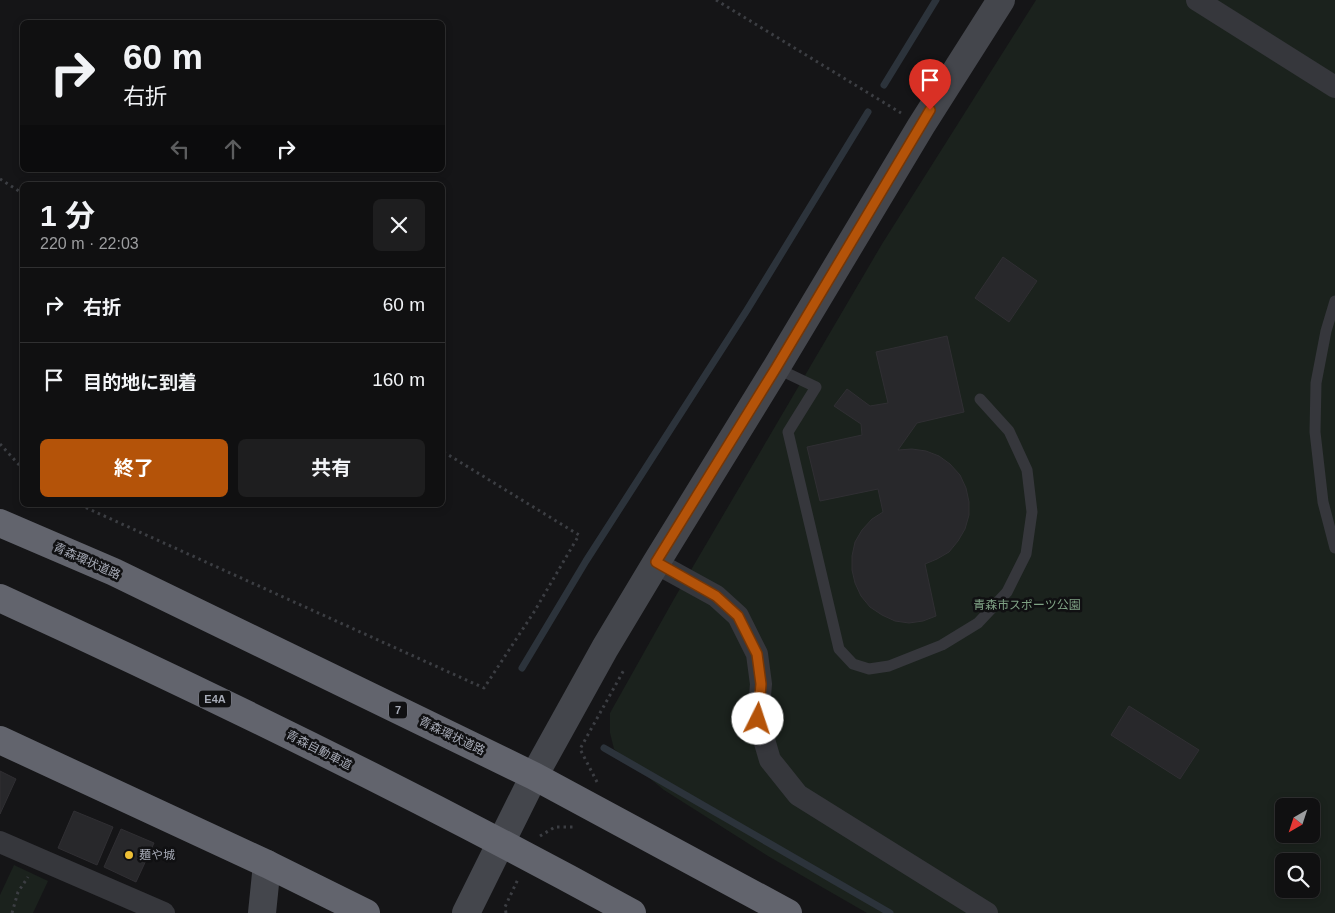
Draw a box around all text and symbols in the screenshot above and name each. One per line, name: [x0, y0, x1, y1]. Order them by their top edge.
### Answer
text: 60 m: [123, 37, 203, 76]
icon: right: [40, 40, 105, 105]
pin: [909, 59, 951, 110]
icon: arrive: [916, 66, 944, 94]
text: 右折: [123, 84, 167, 109]
icon: left: [166, 135, 194, 163]
icon: ahead: [219, 135, 247, 163]
icon: right: [272, 135, 300, 163]
text: 1 分: [40, 199, 95, 232]
button: close: [373, 199, 425, 251]
text: 220 m · 22:03: [40, 235, 139, 252]
icon: right: [40, 291, 68, 319]
text: 60 m: [383, 294, 425, 315]
text: 右折: [83, 297, 121, 318]
icon: arrive: [40, 366, 68, 394]
text: 160 m: [372, 369, 425, 390]
text: 目的地に到着: [83, 372, 197, 393]
button: 終了: [40, 439, 228, 497]
button: 共有: [238, 439, 425, 497]
street label: 青森環状道路: [51, 540, 123, 582]
park label: 青森市スポーツ公園: [973, 598, 1081, 612]
road number: E4A: [199, 691, 231, 708]
position arrow: [731, 692, 783, 744]
road number: 7: [389, 702, 407, 718]
street label: 青森環状道路: [417, 714, 487, 758]
street label: 青森自動車道: [284, 727, 354, 773]
north arrow: [1275, 798, 1320, 842]
map controls: [1275, 798, 1320, 898]
place label: 麺や城: [139, 848, 175, 862]
marker: 麺や城: [123, 849, 135, 861]
button: search: [1275, 853, 1320, 898]

